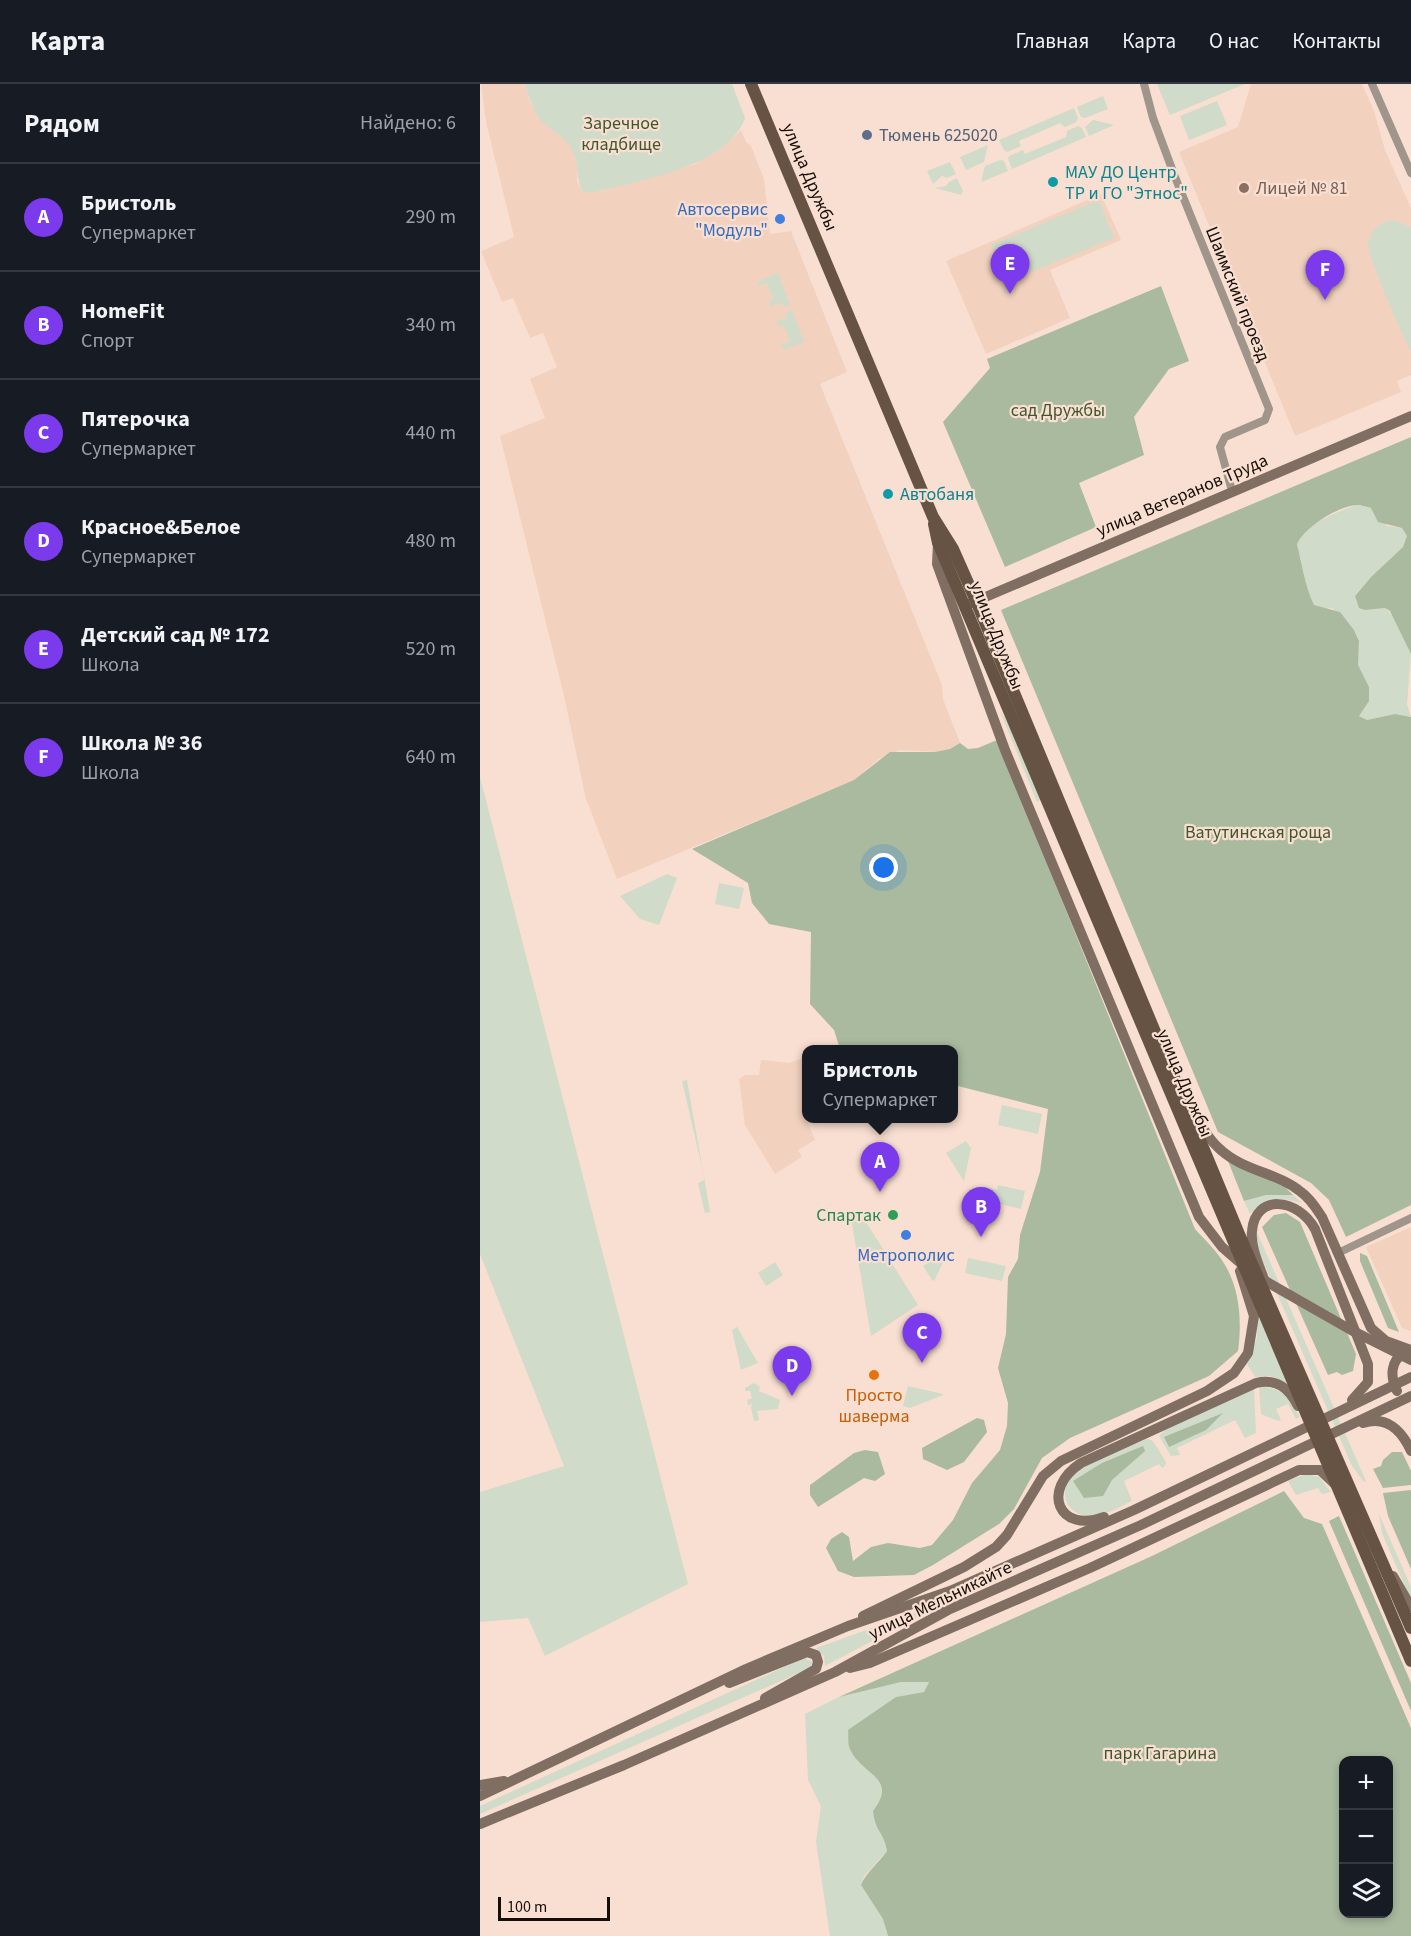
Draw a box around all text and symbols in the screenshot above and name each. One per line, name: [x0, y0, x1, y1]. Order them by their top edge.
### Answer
text: Карта: [30, 21, 105, 61]
text: Главная: [1016, 26, 1089, 56]
text: Карта: [1122, 26, 1176, 56]
text: О нас: [1209, 26, 1259, 56]
text: Контакты: [1292, 26, 1381, 56]
text: Рядом: [24, 105, 100, 142]
text: Найдено: 6: [360, 109, 456, 137]
park label: Заречное кладбище: [581, 111, 661, 157]
street label: улица Дружбы: [776, 119, 844, 235]
place label: Тюмень 625020: [879, 123, 998, 148]
marker: Тюмень 625020: [860, 128, 874, 142]
place label: МАУ ДО Центр ТР и ГО "Этнос": [1065, 160, 1188, 206]
marker: МАУ ДО Центр ТР и ГО "Этнос": [1046, 175, 1060, 189]
place label: Лицей № 81: [1256, 176, 1348, 201]
marker: Лицей № 81: [1237, 181, 1251, 195]
text: Бристоль: [81, 187, 176, 219]
place label: Автосервис "Модуль": [677, 197, 768, 243]
text: A: [38, 203, 49, 231]
text: 290 m: [406, 203, 456, 231]
marker: Автосервис "Модуль": [773, 212, 787, 226]
text: Супермаркет: [81, 219, 196, 247]
street label: Шаимский проезд: [1199, 223, 1276, 366]
pin: E: [990, 244, 1030, 294]
pin: F: [1306, 250, 1344, 300]
text: HomeFit: [81, 295, 164, 327]
text: B: [37, 311, 50, 339]
text: 340 m: [406, 311, 456, 339]
text: Спорт: [81, 327, 134, 355]
park label: сад Дружбы: [1011, 398, 1105, 423]
text: Пятерочка: [81, 403, 190, 435]
text: C: [38, 419, 49, 447]
text: 440 m: [406, 419, 456, 447]
text: Супермаркет: [81, 435, 196, 463]
street label: улица Ветеранов Труда: [1093, 448, 1272, 543]
place label: Автобаня: [900, 482, 974, 507]
marker: Автобаня: [881, 487, 895, 501]
text: Красное&Белое: [81, 511, 241, 543]
text: D: [37, 527, 50, 555]
text: 480 m: [406, 527, 456, 555]
text: Супермаркет: [81, 543, 196, 571]
street label: улица Дружбы: [963, 577, 1030, 693]
text: Детский сад № 172: [81, 619, 270, 651]
text: E: [38, 635, 49, 663]
text: 520 m: [406, 635, 456, 663]
text: Школа: [81, 651, 140, 679]
text: Школа № 36: [81, 727, 202, 759]
text: F: [38, 743, 49, 771]
text: 640 m: [406, 743, 456, 771]
text: Школа: [81, 759, 140, 787]
park label: Ватутинская роща: [1185, 820, 1331, 845]
your location: [869, 853, 898, 882]
street label: улица Дружбы: [1151, 1025, 1219, 1141]
popup: [802, 1045, 958, 1123]
text: Бристоль: [823, 1054, 918, 1086]
text: Супермаркет: [823, 1086, 937, 1114]
pin: A: [860, 1142, 900, 1192]
pin: B: [962, 1188, 1000, 1237]
place label: Спартак: [816, 1203, 881, 1228]
marker: Спартак: [886, 1208, 900, 1222]
marker: Метрополис: [899, 1228, 913, 1242]
place label: Метрополис: [857, 1243, 955, 1268]
pin: C: [902, 1314, 942, 1363]
pin: D: [772, 1346, 812, 1396]
marker: Просто шаверма: [867, 1368, 881, 1382]
place label: Просто шаверма: [838, 1383, 910, 1429]
street label: улица Мельникайте: [864, 1555, 1016, 1646]
park label: парк Гагарина: [1103, 1741, 1217, 1766]
map controls: [1339, 1756, 1393, 1918]
button: +: [1339, 1756, 1393, 1810]
button: −: [1339, 1810, 1393, 1864]
button: layers: [1339, 1864, 1393, 1918]
scale bar: [498, 1894, 610, 1922]
text: 100 m: [507, 1896, 547, 1918]

